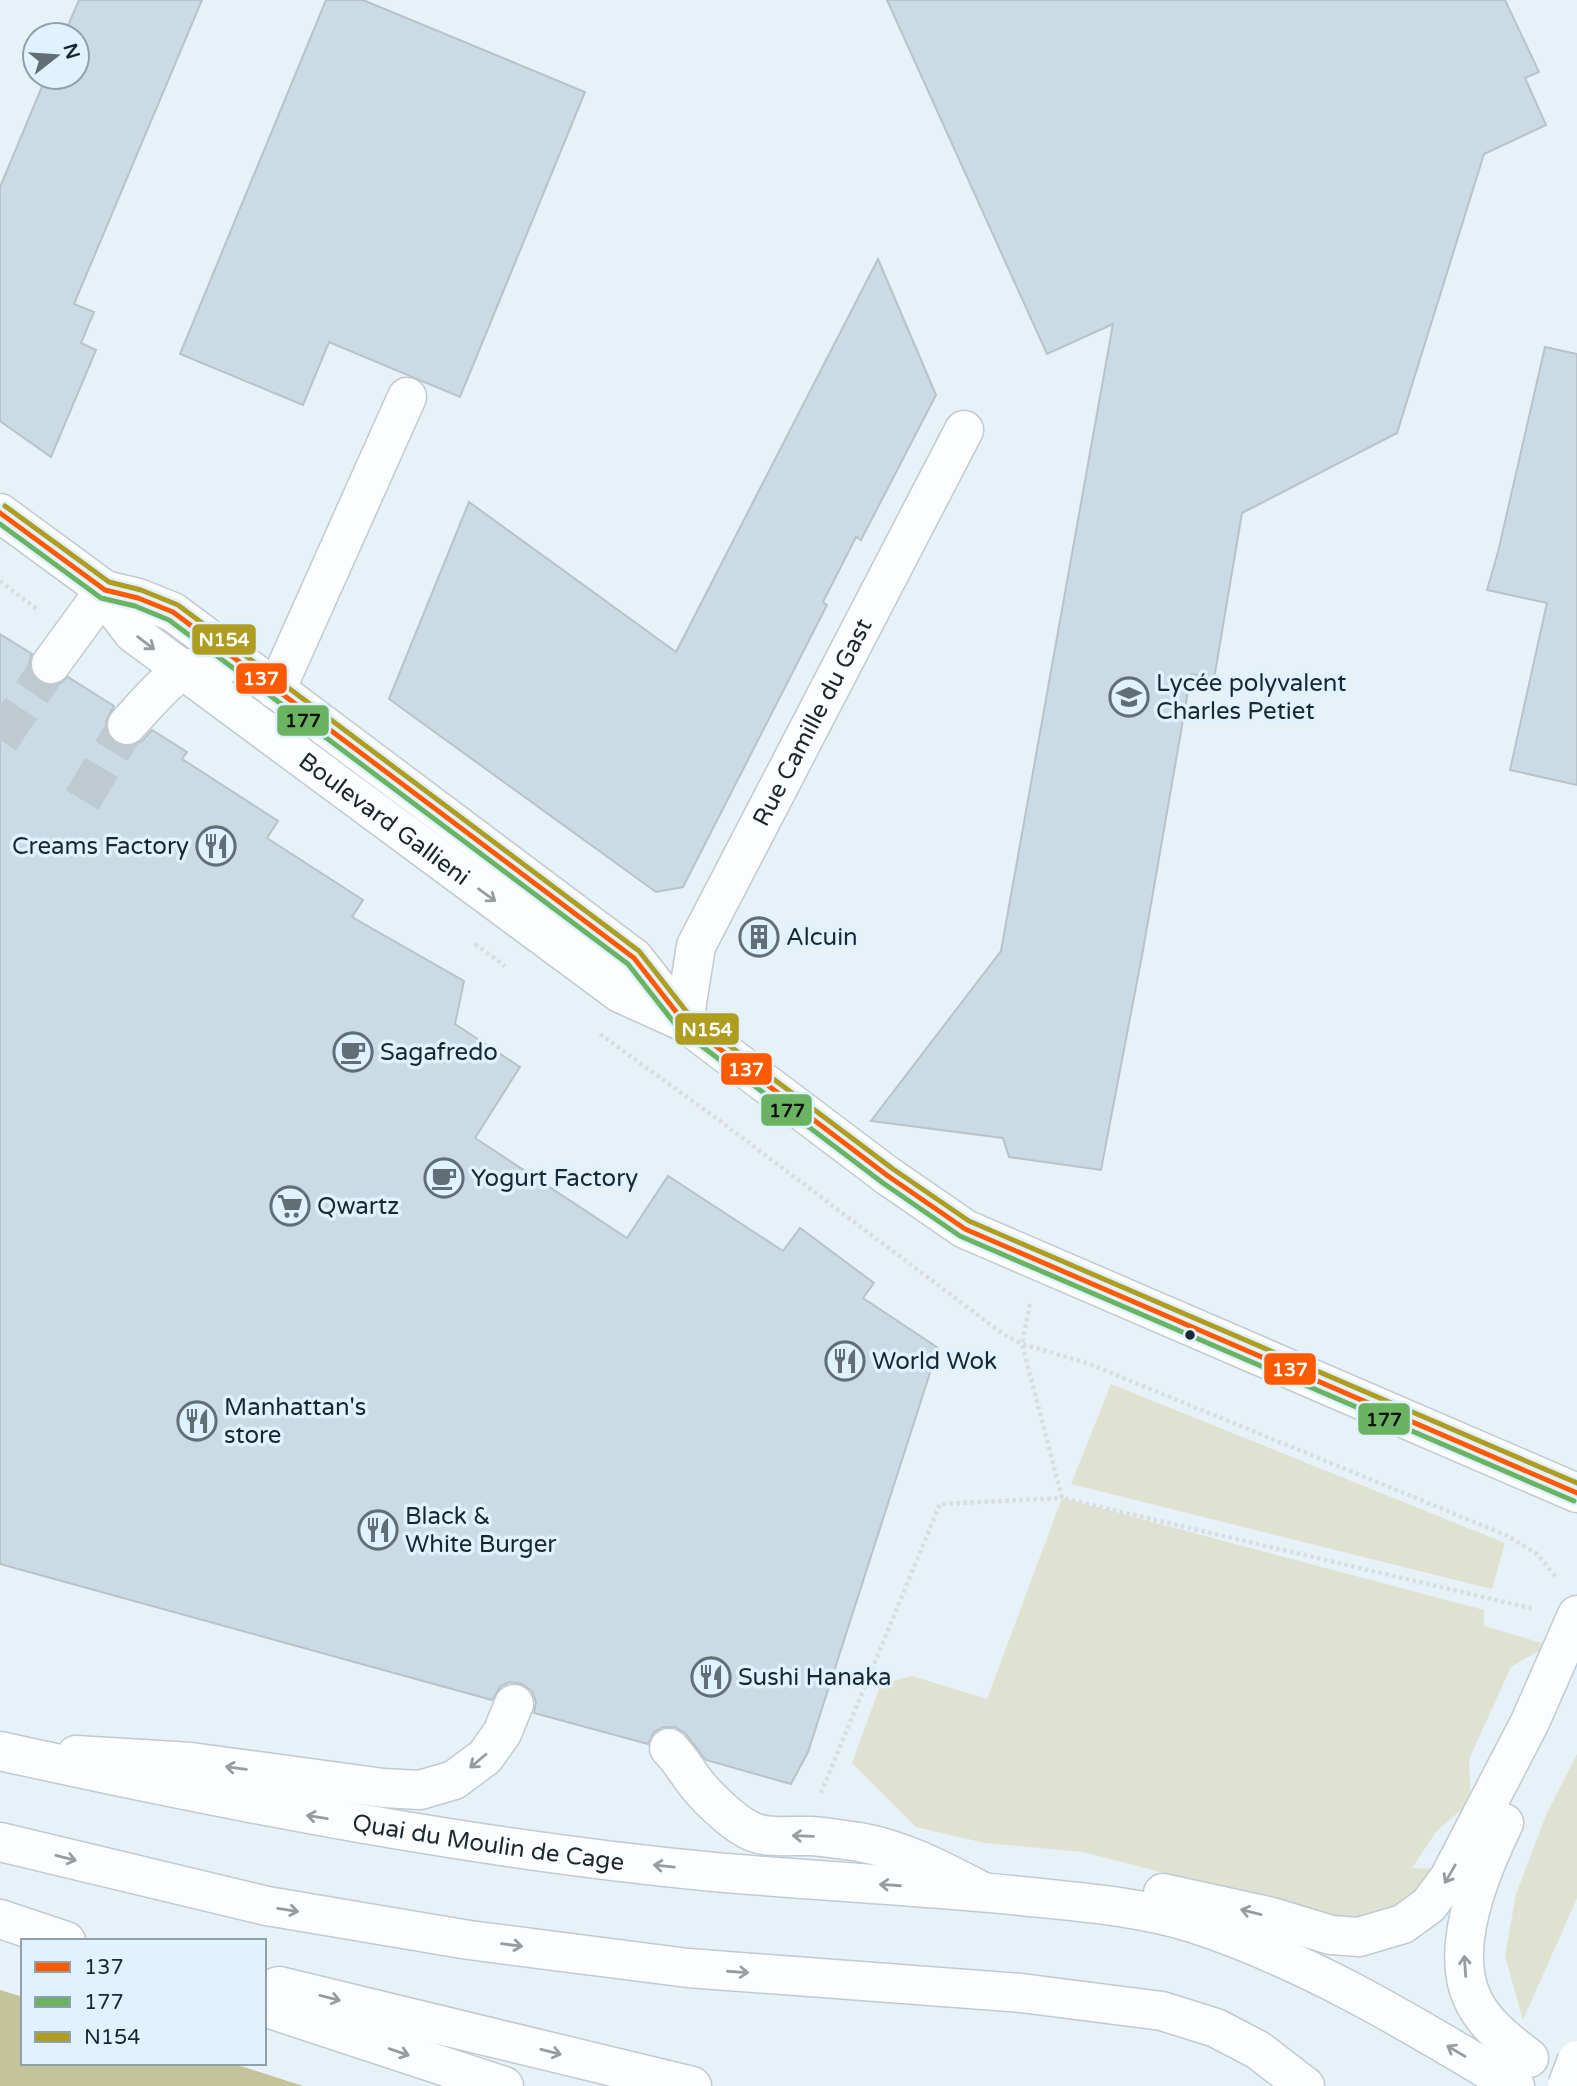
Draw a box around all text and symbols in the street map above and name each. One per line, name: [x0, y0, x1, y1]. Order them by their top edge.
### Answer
north arrow: [21, 21, 91, 91]
text: N: [59, 41, 84, 62]
street label: Rue Camille du Gast: [746, 614, 878, 831]
line badge: N154: [191, 623, 257, 656]
text: N154: [198, 629, 250, 651]
one-way arrow: [137, 635, 155, 650]
line badge: 137: [235, 662, 288, 695]
text: 137: [243, 668, 279, 690]
place label: Lycée polyvalent Charles Petiet: [1156, 669, 1346, 726]
school or university icon: Lycée polyvalent Charles Petiet: [1108, 676, 1150, 718]
line badge: 177: [276, 704, 330, 737]
text: 177: [285, 710, 321, 732]
street label: Boulevard Gallieni: [293, 746, 476, 891]
restaurant icon: Creams Factory: [195, 825, 237, 867]
place label: Creams Factory: [12, 832, 189, 861]
one-way arrow: [477, 887, 496, 902]
building icon: Alcuin: [738, 916, 780, 958]
place label: Alcuin: [786, 923, 858, 952]
line badge: N154: [674, 1012, 740, 1046]
text: N154: [681, 1019, 733, 1041]
cafe icon: Sagafredo: [332, 1031, 374, 1073]
place label: Sagafredo: [380, 1038, 498, 1067]
line badge: 137: [720, 1052, 773, 1086]
text: 137: [728, 1059, 764, 1081]
line badge: 177: [760, 1093, 813, 1127]
text: 177: [769, 1100, 805, 1122]
cafe icon: Yogurt Factory: [423, 1157, 465, 1199]
place label: Yogurt Factory: [471, 1164, 638, 1193]
supermarket icon: Qwartz: [269, 1185, 311, 1227]
place label: Qwartz: [317, 1192, 399, 1221]
unlabelled marker: [1183, 1328, 1197, 1342]
restaurant icon: World Wok: [824, 1340, 866, 1382]
place label: World Wok: [872, 1347, 997, 1376]
line badge: 137: [1263, 1352, 1317, 1386]
text: 137: [1272, 1359, 1308, 1381]
place label: Manhattan's store: [224, 1393, 366, 1450]
restaurant icon: Manhattan's store: [176, 1400, 218, 1442]
line badge: 177: [1357, 1402, 1411, 1436]
text: 177: [1366, 1409, 1402, 1431]
place label: Black & White Burger: [405, 1502, 557, 1559]
restaurant icon: Black & White Burger: [357, 1509, 399, 1551]
restaurant icon: Sushi Hanaka: [690, 1656, 732, 1698]
place label: Sushi Hanaka: [738, 1663, 892, 1692]
one-way arrow: [469, 1753, 487, 1769]
one-way arrow: [225, 1761, 247, 1774]
street label: Quai du Moulin de Cage: [350, 1808, 626, 1877]
one-way arrow: [306, 1810, 329, 1823]
one-way arrow: [792, 1830, 815, 1843]
one-way arrow: [54, 1852, 77, 1865]
one-way arrow: [653, 1860, 676, 1873]
one-way arrow: [1443, 1863, 1457, 1883]
one-way arrow: [880, 1878, 902, 1891]
one-way arrow: [276, 1904, 299, 1917]
one-way arrow: [1240, 1905, 1263, 1918]
legend: [21, 1939, 266, 2065]
one-way arrow: [501, 1939, 523, 1952]
text: 137: [84, 1955, 124, 1980]
one-way arrow: [1458, 1955, 1471, 1978]
one-way arrow: [727, 1966, 749, 1979]
text: 177: [84, 1990, 124, 2015]
one-way arrow: [318, 1992, 341, 2005]
text: N154: [84, 2025, 140, 2050]
one-way arrow: [1447, 2044, 1467, 2058]
one-way arrow: [539, 2046, 562, 2059]
one-way arrow: [387, 2047, 409, 2059]

